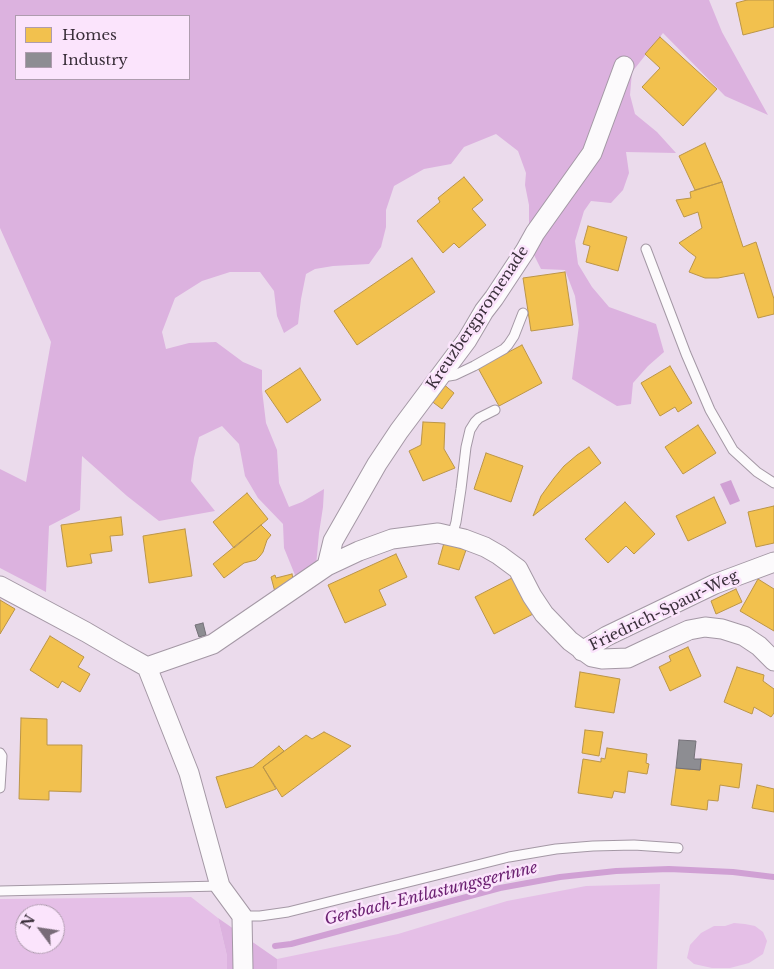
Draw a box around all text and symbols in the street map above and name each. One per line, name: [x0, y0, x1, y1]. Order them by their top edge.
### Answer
legend: [15, 15, 190, 80]
text: Homes: [62, 25, 117, 44]
text: Industry: [62, 50, 128, 69]
street label: Kreuzbergpromenade: [423, 243, 533, 393]
street label: Friedrich-Spaur-Weg: [587, 567, 741, 655]
water label: Gersbach-Entlastungsgerinne: [322, 858, 540, 930]
north arrow: [15, 904, 65, 954]
text: N: [17, 912, 39, 932]

